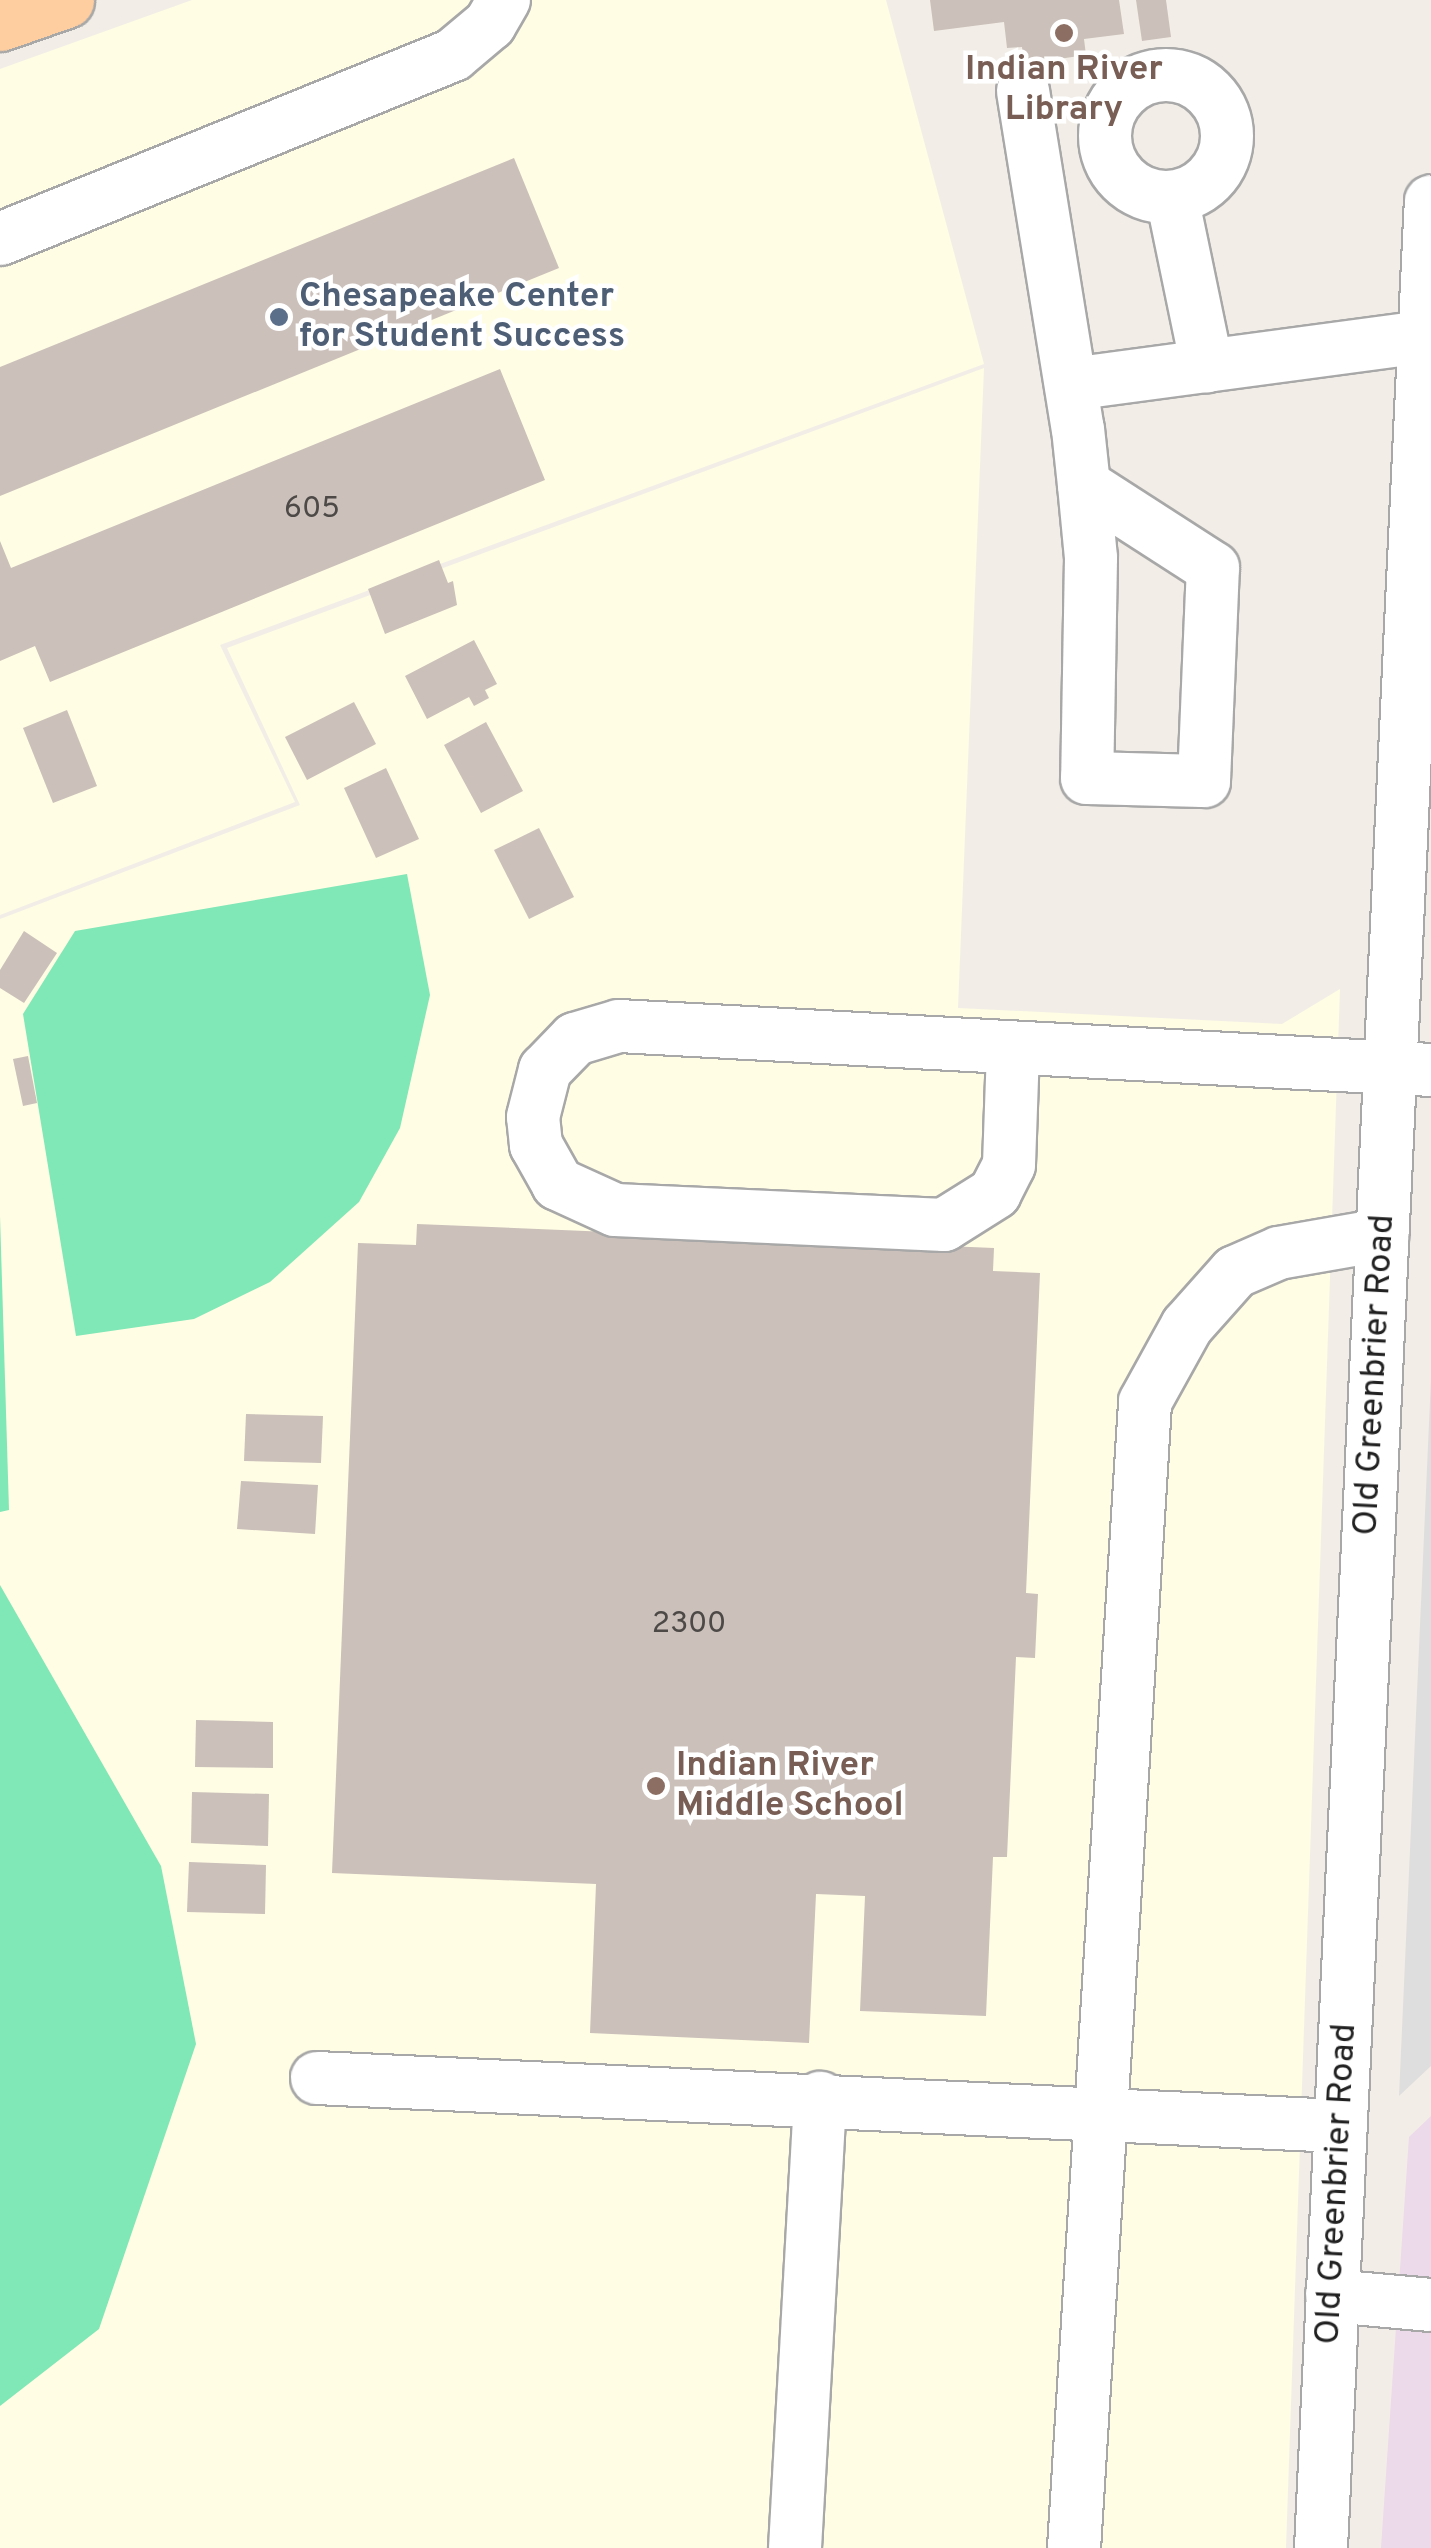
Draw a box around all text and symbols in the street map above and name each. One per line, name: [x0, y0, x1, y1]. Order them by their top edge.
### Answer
marker: Indian River Library: [1053, 22, 1075, 44]
place label: Indian River Library: [965, 49, 1163, 131]
place label: Chesapeake Center for Student Success: [299, 276, 625, 358]
marker: Chesapeake Center for Student Success: [268, 306, 290, 328]
house number: 605: [284, 492, 340, 528]
street label: Old Greenbrier Road: [1346, 1213, 1404, 1537]
house number: 2300: [652, 1607, 726, 1643]
place label: Indian River Middle School: [676, 1745, 904, 1827]
marker: Indian River Middle School: [645, 1775, 667, 1797]
street label: Old Greenbrier Road: [1308, 2022, 1366, 2346]

